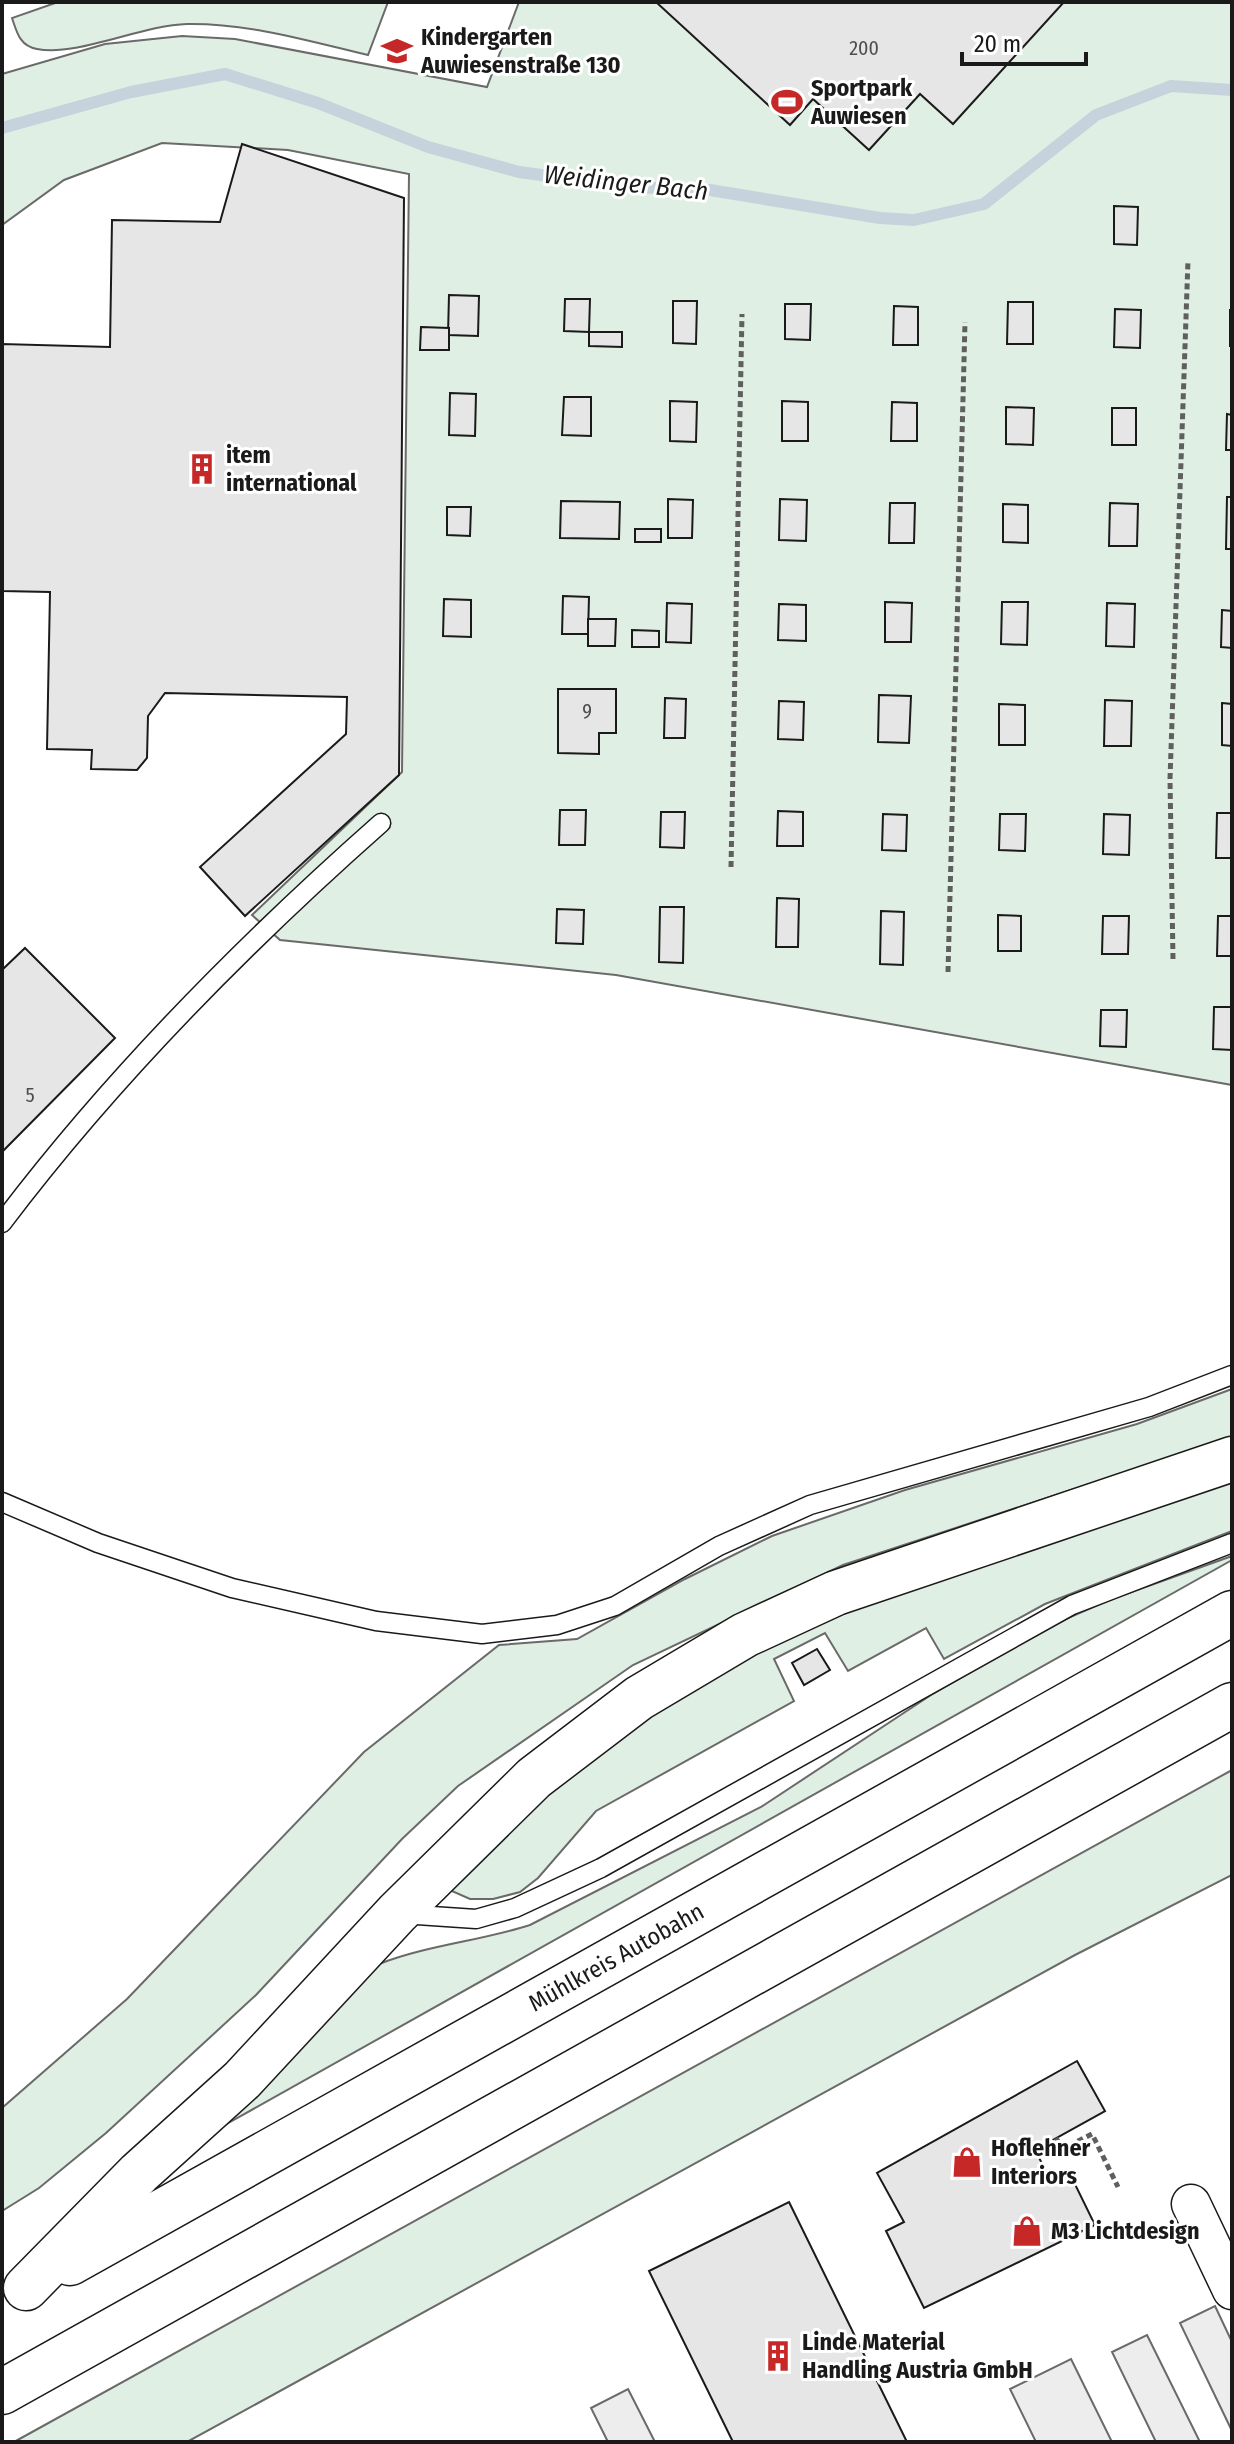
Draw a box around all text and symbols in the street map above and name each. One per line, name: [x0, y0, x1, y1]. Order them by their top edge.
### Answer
scale bar: [962, 16, 1086, 66]
place label: Kindergarten Auwiesenstraße 130: [420, 23, 621, 79]
text: 20 m: [974, 30, 1021, 58]
school or university icon: Kindergarten Auwiesenstraße 130: [380, 34, 414, 68]
house number: 200: [849, 36, 879, 60]
place label: Sportpark Auwiesen: [810, 74, 913, 130]
sports icon: Sportpark Auwiesen: [770, 85, 804, 119]
water label: Weidinger Bach: [542, 159, 710, 207]
place label: item international: [226, 441, 357, 497]
building icon: item international: [185, 452, 219, 486]
house number: 9: [582, 699, 592, 723]
house number: 5: [25, 1083, 35, 1107]
street label: Mühlkreis Autobahn: [524, 1897, 709, 2018]
place label: Hoflehner Interiors: [991, 2134, 1091, 2190]
shop icon: Hoflehner Interiors: [950, 2145, 984, 2179]
shop icon: M3 Lichtdesign: [1010, 2214, 1044, 2248]
place label: M3 Lichtdesign: [1051, 2217, 1200, 2245]
place label: Linde Material Handling Austria GmbH: [802, 2328, 1033, 2384]
building icon: Linde Material Handling Austria GmbH: [761, 2339, 795, 2373]

